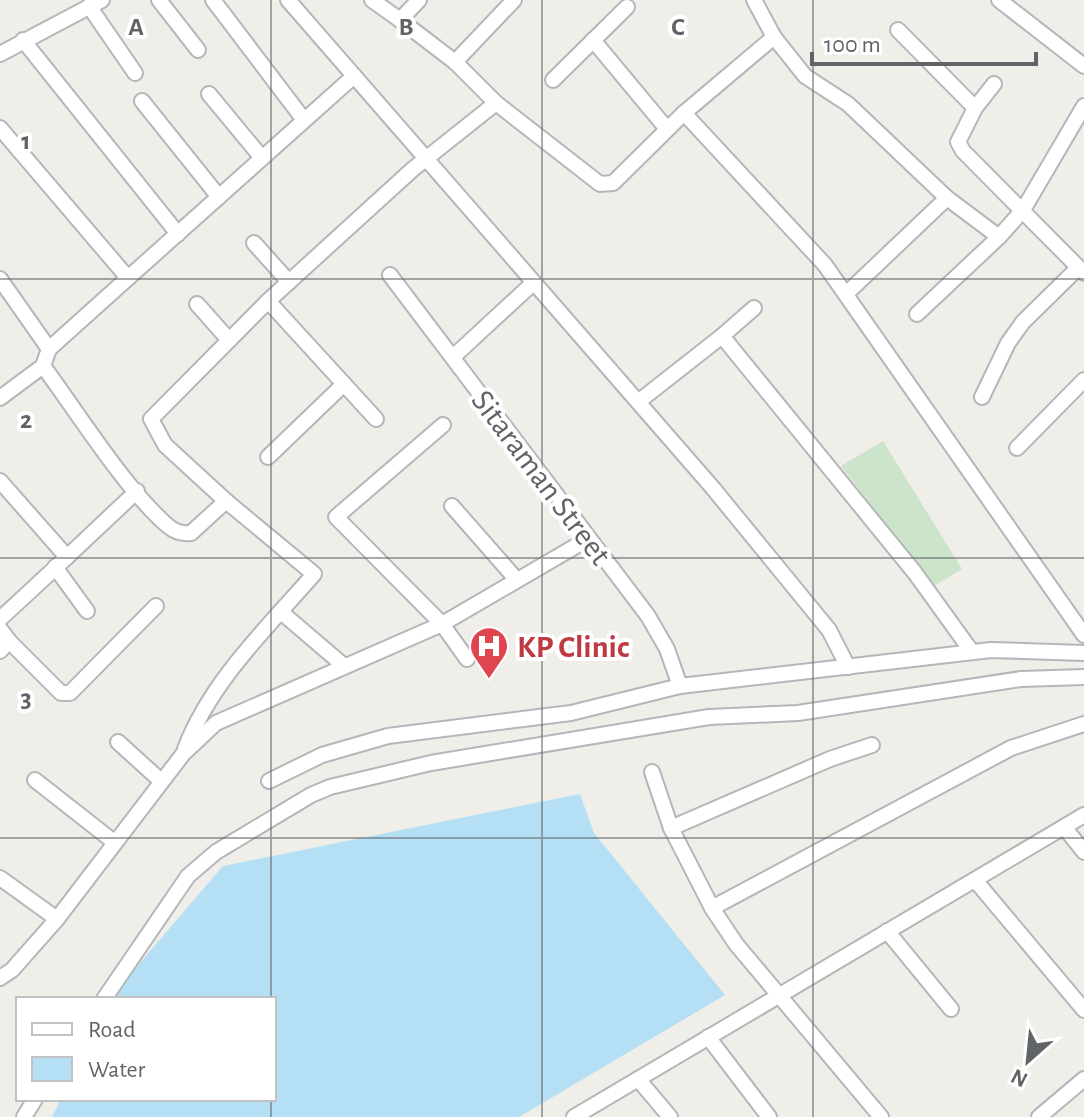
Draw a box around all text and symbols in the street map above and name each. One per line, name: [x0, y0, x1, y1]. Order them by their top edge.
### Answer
text: A: [128, 14, 144, 40]
text: B: [398, 14, 414, 40]
text: C: [671, 14, 685, 40]
scale bar: [812, 16, 1036, 66]
text: 100 m: [824, 33, 881, 57]
text: 1: [21, 128, 31, 154]
street label: Sitaraman Street: [465, 384, 617, 571]
text: 2: [20, 407, 32, 433]
hospital icon: KP Clinic: [468, 625, 510, 680]
place label: KP Clinic: [517, 631, 629, 663]
text: 3: [20, 686, 32, 712]
legend: [16, 997, 276, 1101]
text: Road: [88, 1018, 136, 1042]
north arrow: [988, 1021, 1068, 1101]
text: Water: [88, 1058, 146, 1082]
text: N: [1008, 1065, 1031, 1091]

